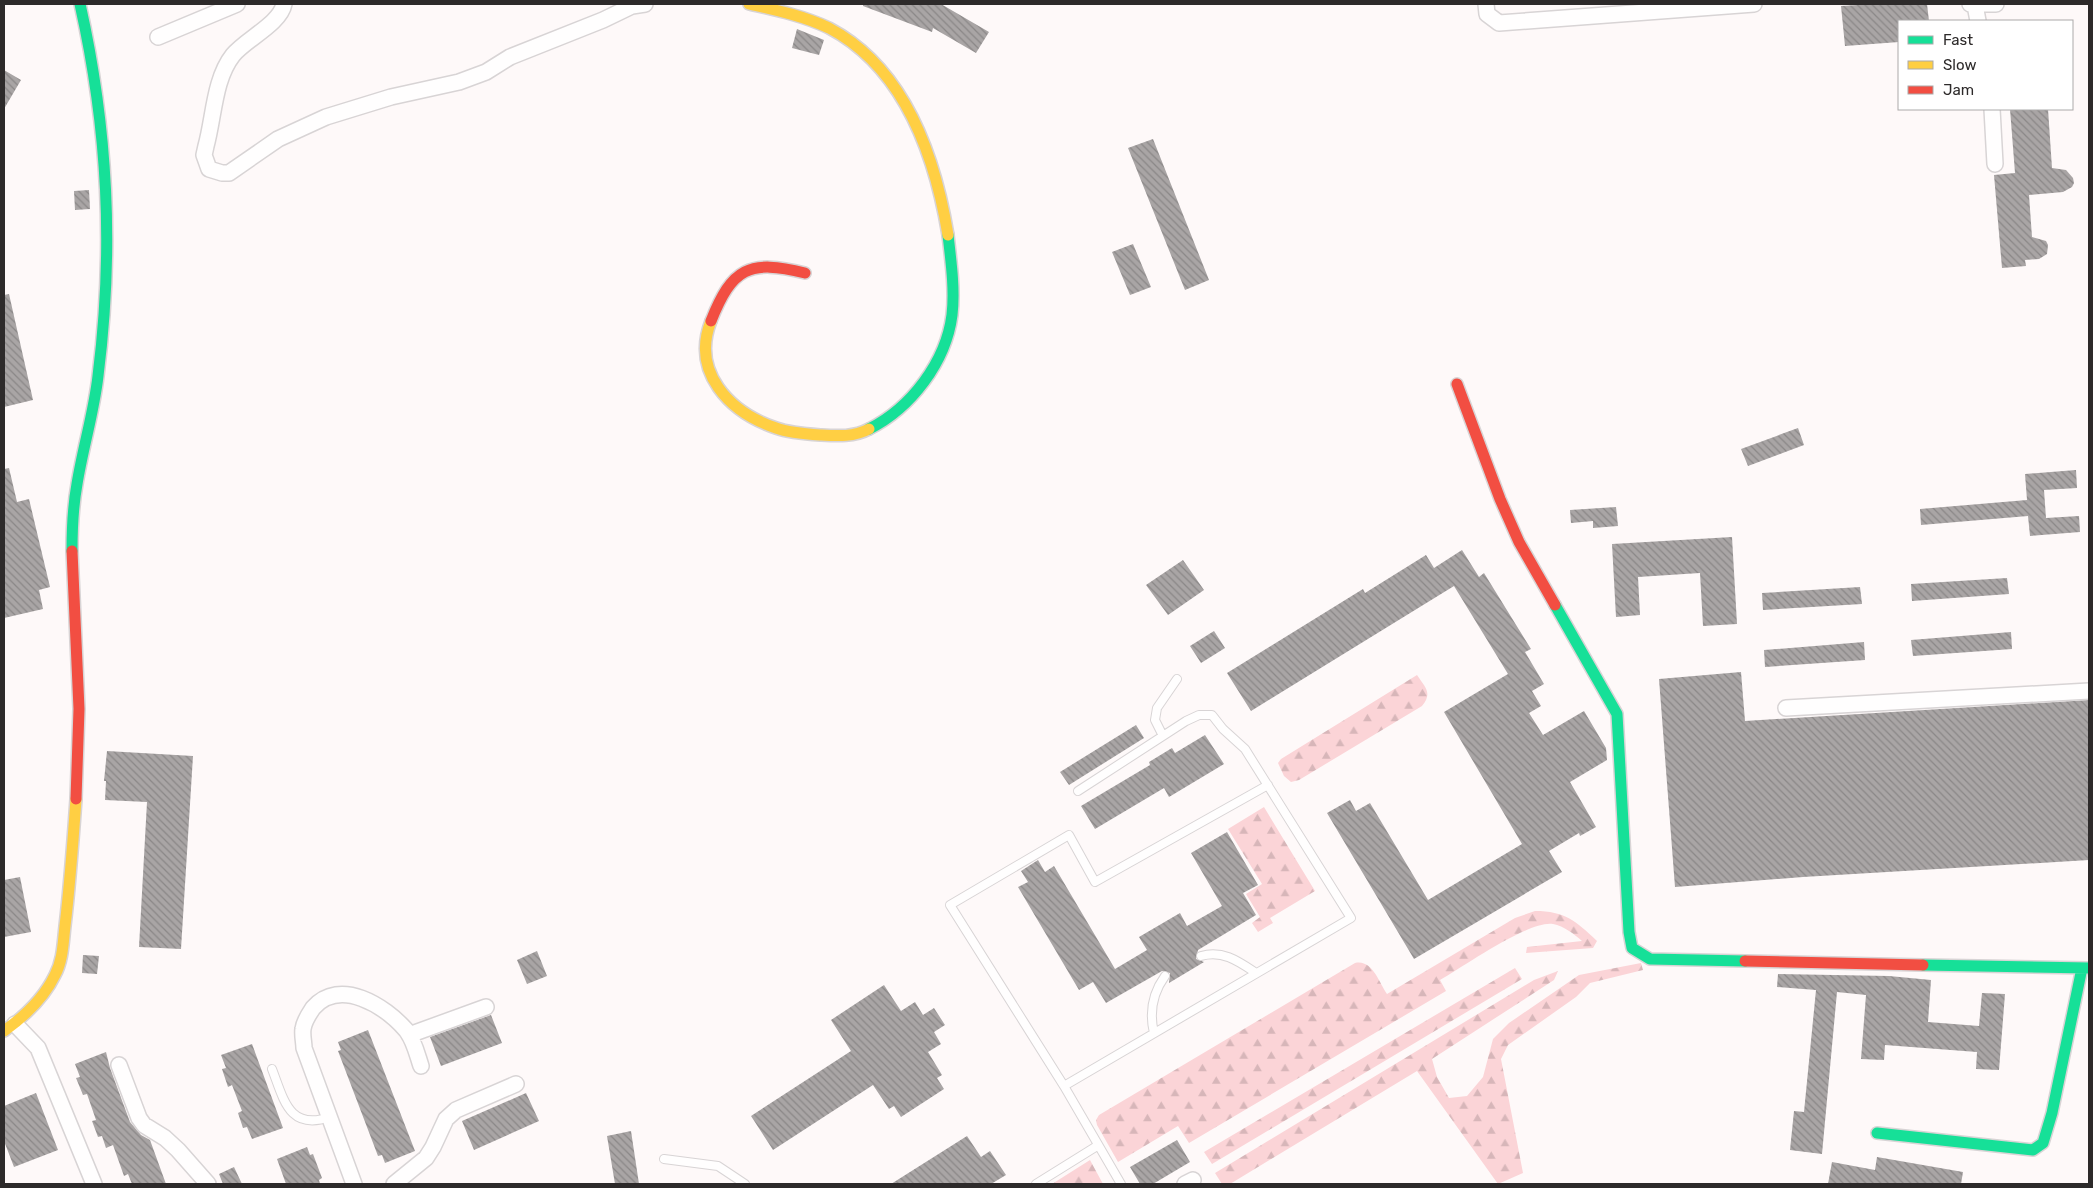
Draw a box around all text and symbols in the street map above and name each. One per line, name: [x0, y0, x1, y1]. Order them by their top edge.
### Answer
legend: [1898, 20, 2073, 110]
text: Fast: [1943, 31, 1973, 49]
text: Slow: [1943, 56, 1976, 74]
text: Jam: [1943, 81, 1974, 99]

